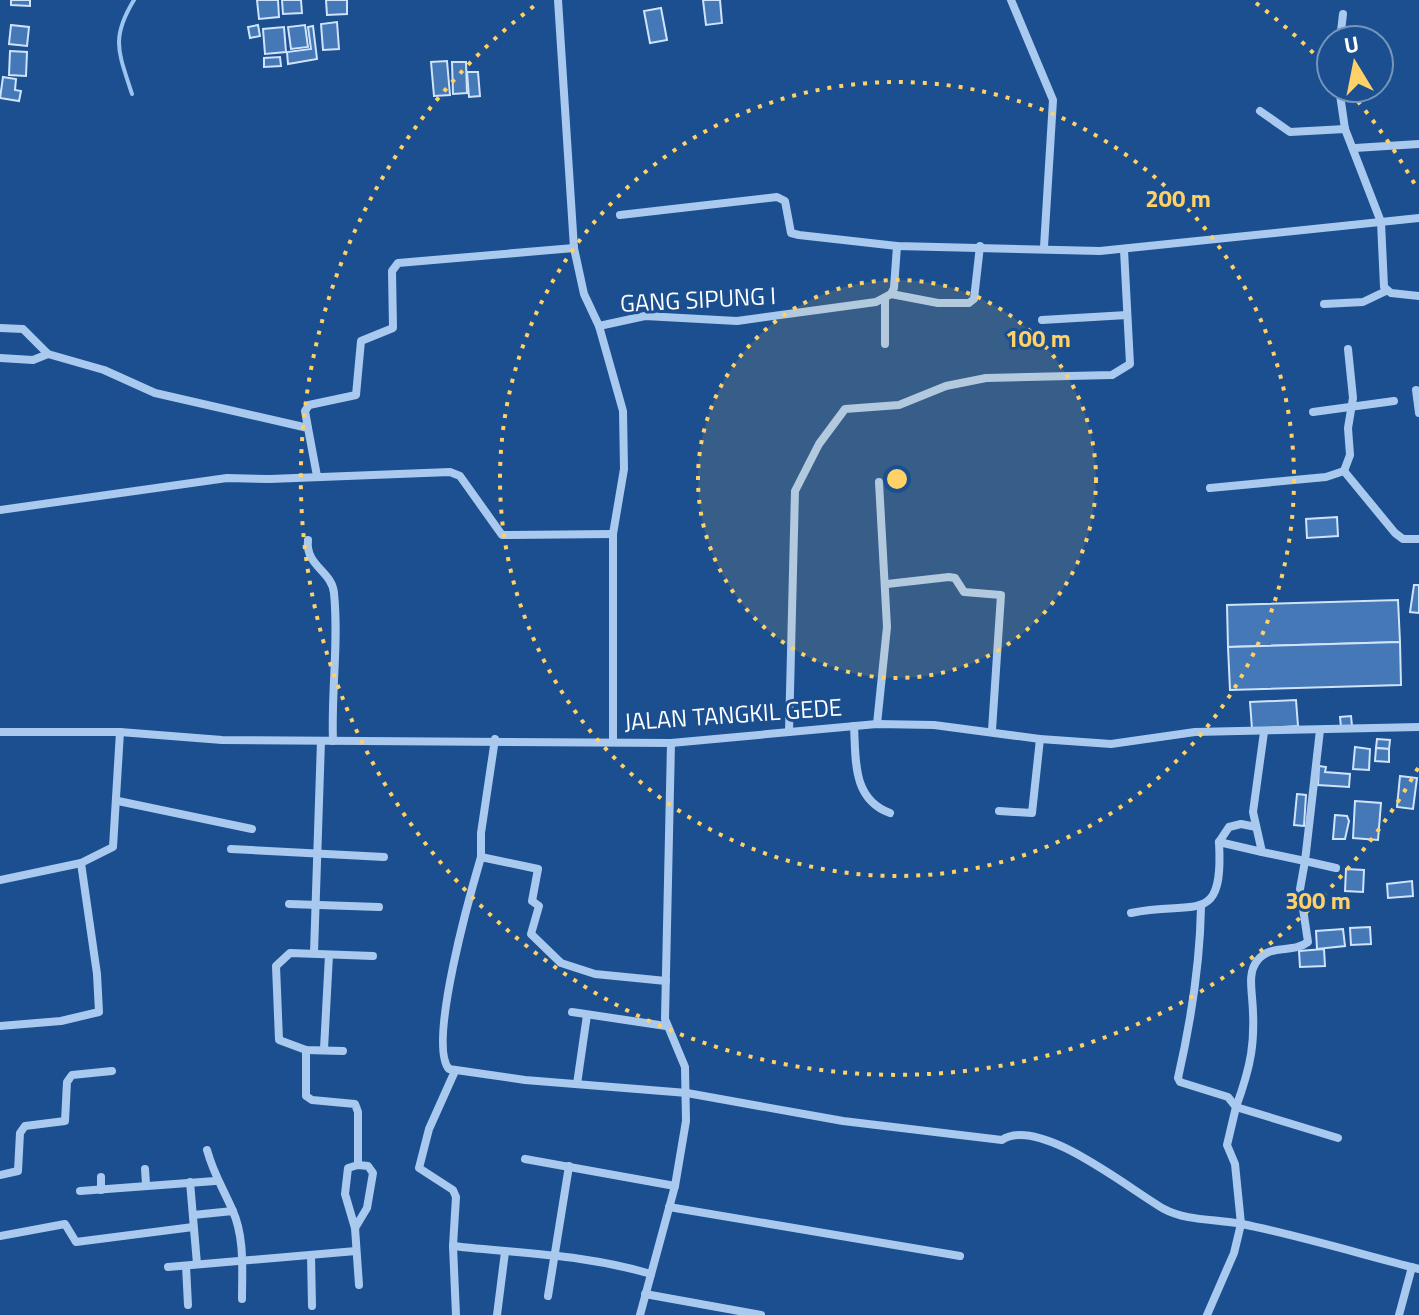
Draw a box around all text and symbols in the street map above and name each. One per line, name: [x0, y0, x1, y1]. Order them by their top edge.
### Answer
north arrow: [1315, 24, 1395, 104]
text: U: [1341, 26, 1362, 62]
text: 200 m: [1145, 180, 1211, 216]
street label: GANG SIPUNG I: [619, 277, 777, 321]
text: 100 m: [1005, 320, 1071, 356]
centre of rings: [883, 465, 911, 493]
street label: JALAN TANGKIL GEDE: [623, 688, 843, 740]
text: 300 m: [1285, 882, 1351, 918]

